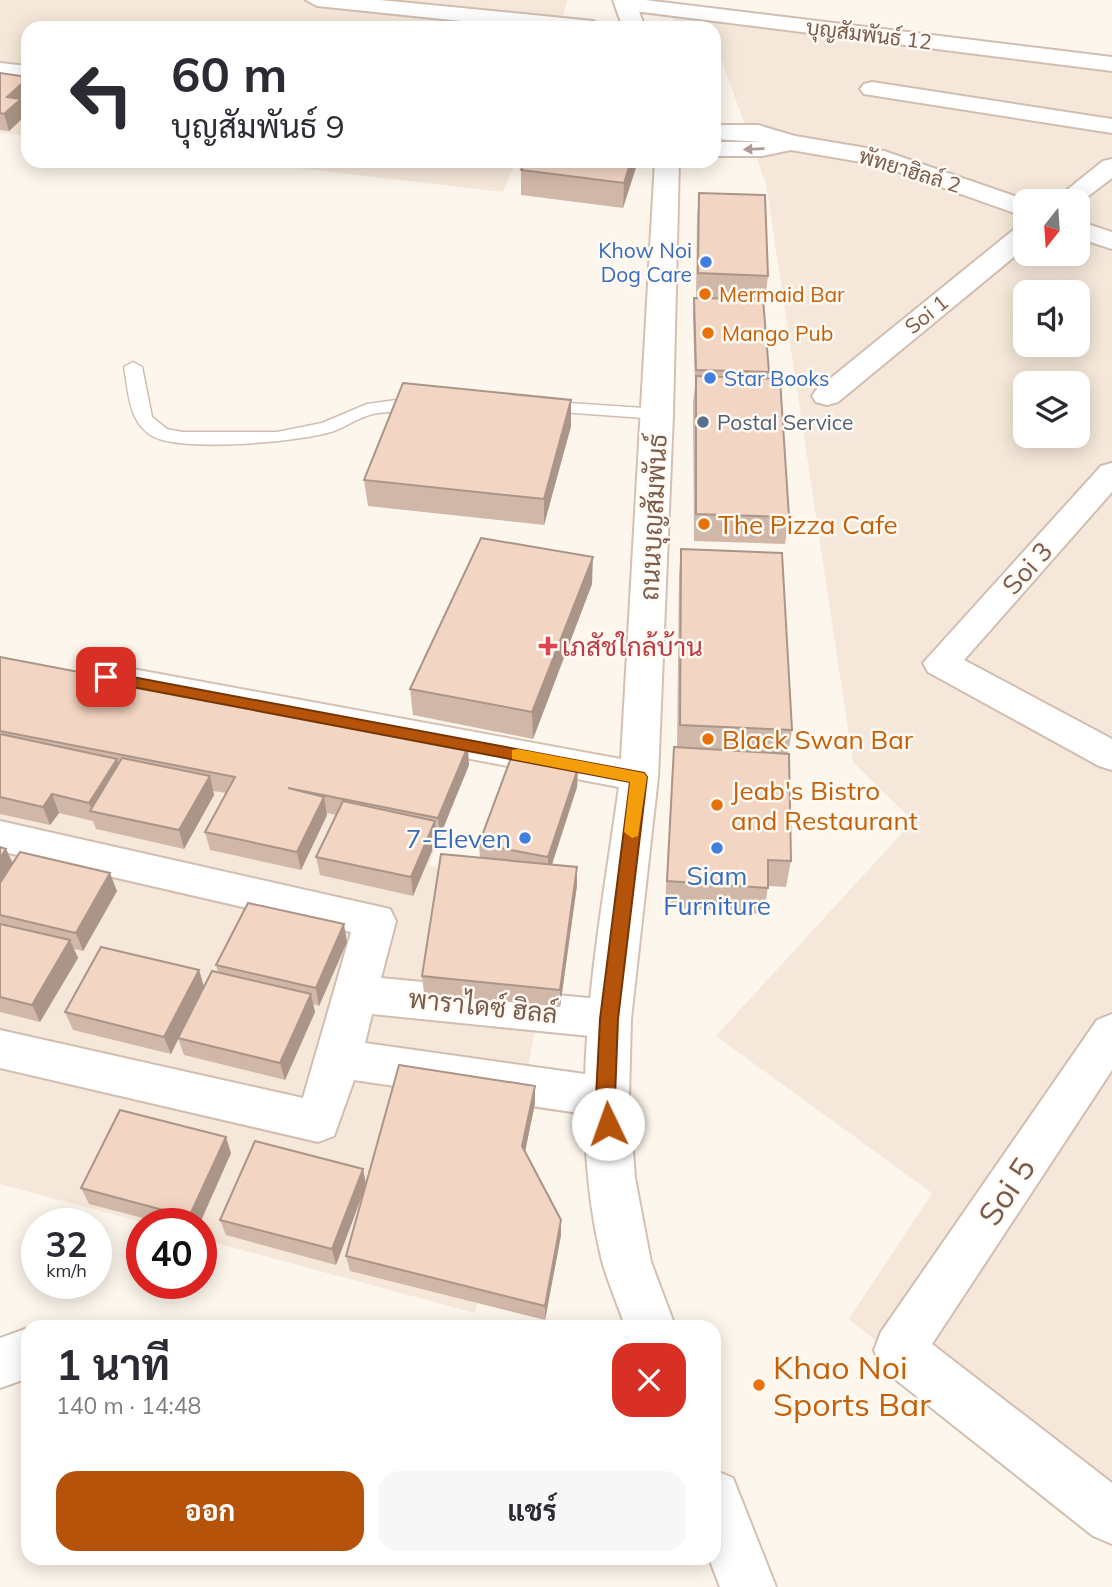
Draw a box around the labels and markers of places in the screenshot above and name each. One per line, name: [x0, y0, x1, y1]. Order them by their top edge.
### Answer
place label: Khow Noi Dog Care: [598, 237, 692, 287]
marker: Khow Noi Dog Care: [698, 254, 714, 270]
place label: Mermaid Bar: [719, 281, 845, 307]
marker: Mermaid Bar: [697, 286, 713, 302]
place label: Mango Pub: [722, 320, 833, 346]
marker: Mango Pub: [700, 325, 716, 341]
place label: Star Books: [724, 365, 829, 391]
marker: Star Books: [702, 370, 718, 386]
place label: Postal Service: [717, 409, 853, 435]
marker: Postal Service: [695, 414, 711, 430]
place label: The Pizza Cafe: [718, 508, 898, 541]
marker: The Pizza Cafe: [696, 516, 712, 532]
place label: เภสัชใกล้บ้าน: [562, 630, 703, 663]
marker: เภสัชใกล้บ้าน: [540, 638, 556, 654]
pin: [76, 647, 136, 707]
place label: Black Swan Bar: [722, 723, 914, 756]
marker: Black Swan Bar: [700, 731, 716, 747]
place label: Jeab's Bistro and Restaurant: [731, 774, 918, 837]
marker: Jeab's Bistro and Restaurant: [709, 797, 725, 813]
place label: 7-Eleven: [406, 822, 511, 855]
marker: 7-Eleven: [517, 830, 533, 846]
marker: Siam Furniture: [709, 840, 725, 856]
place label: Siam Furniture: [663, 859, 771, 922]
place label: Khao Noi Sports Bar: [773, 1347, 931, 1424]
marker: Khao Noi Sports Bar: [751, 1377, 767, 1393]

